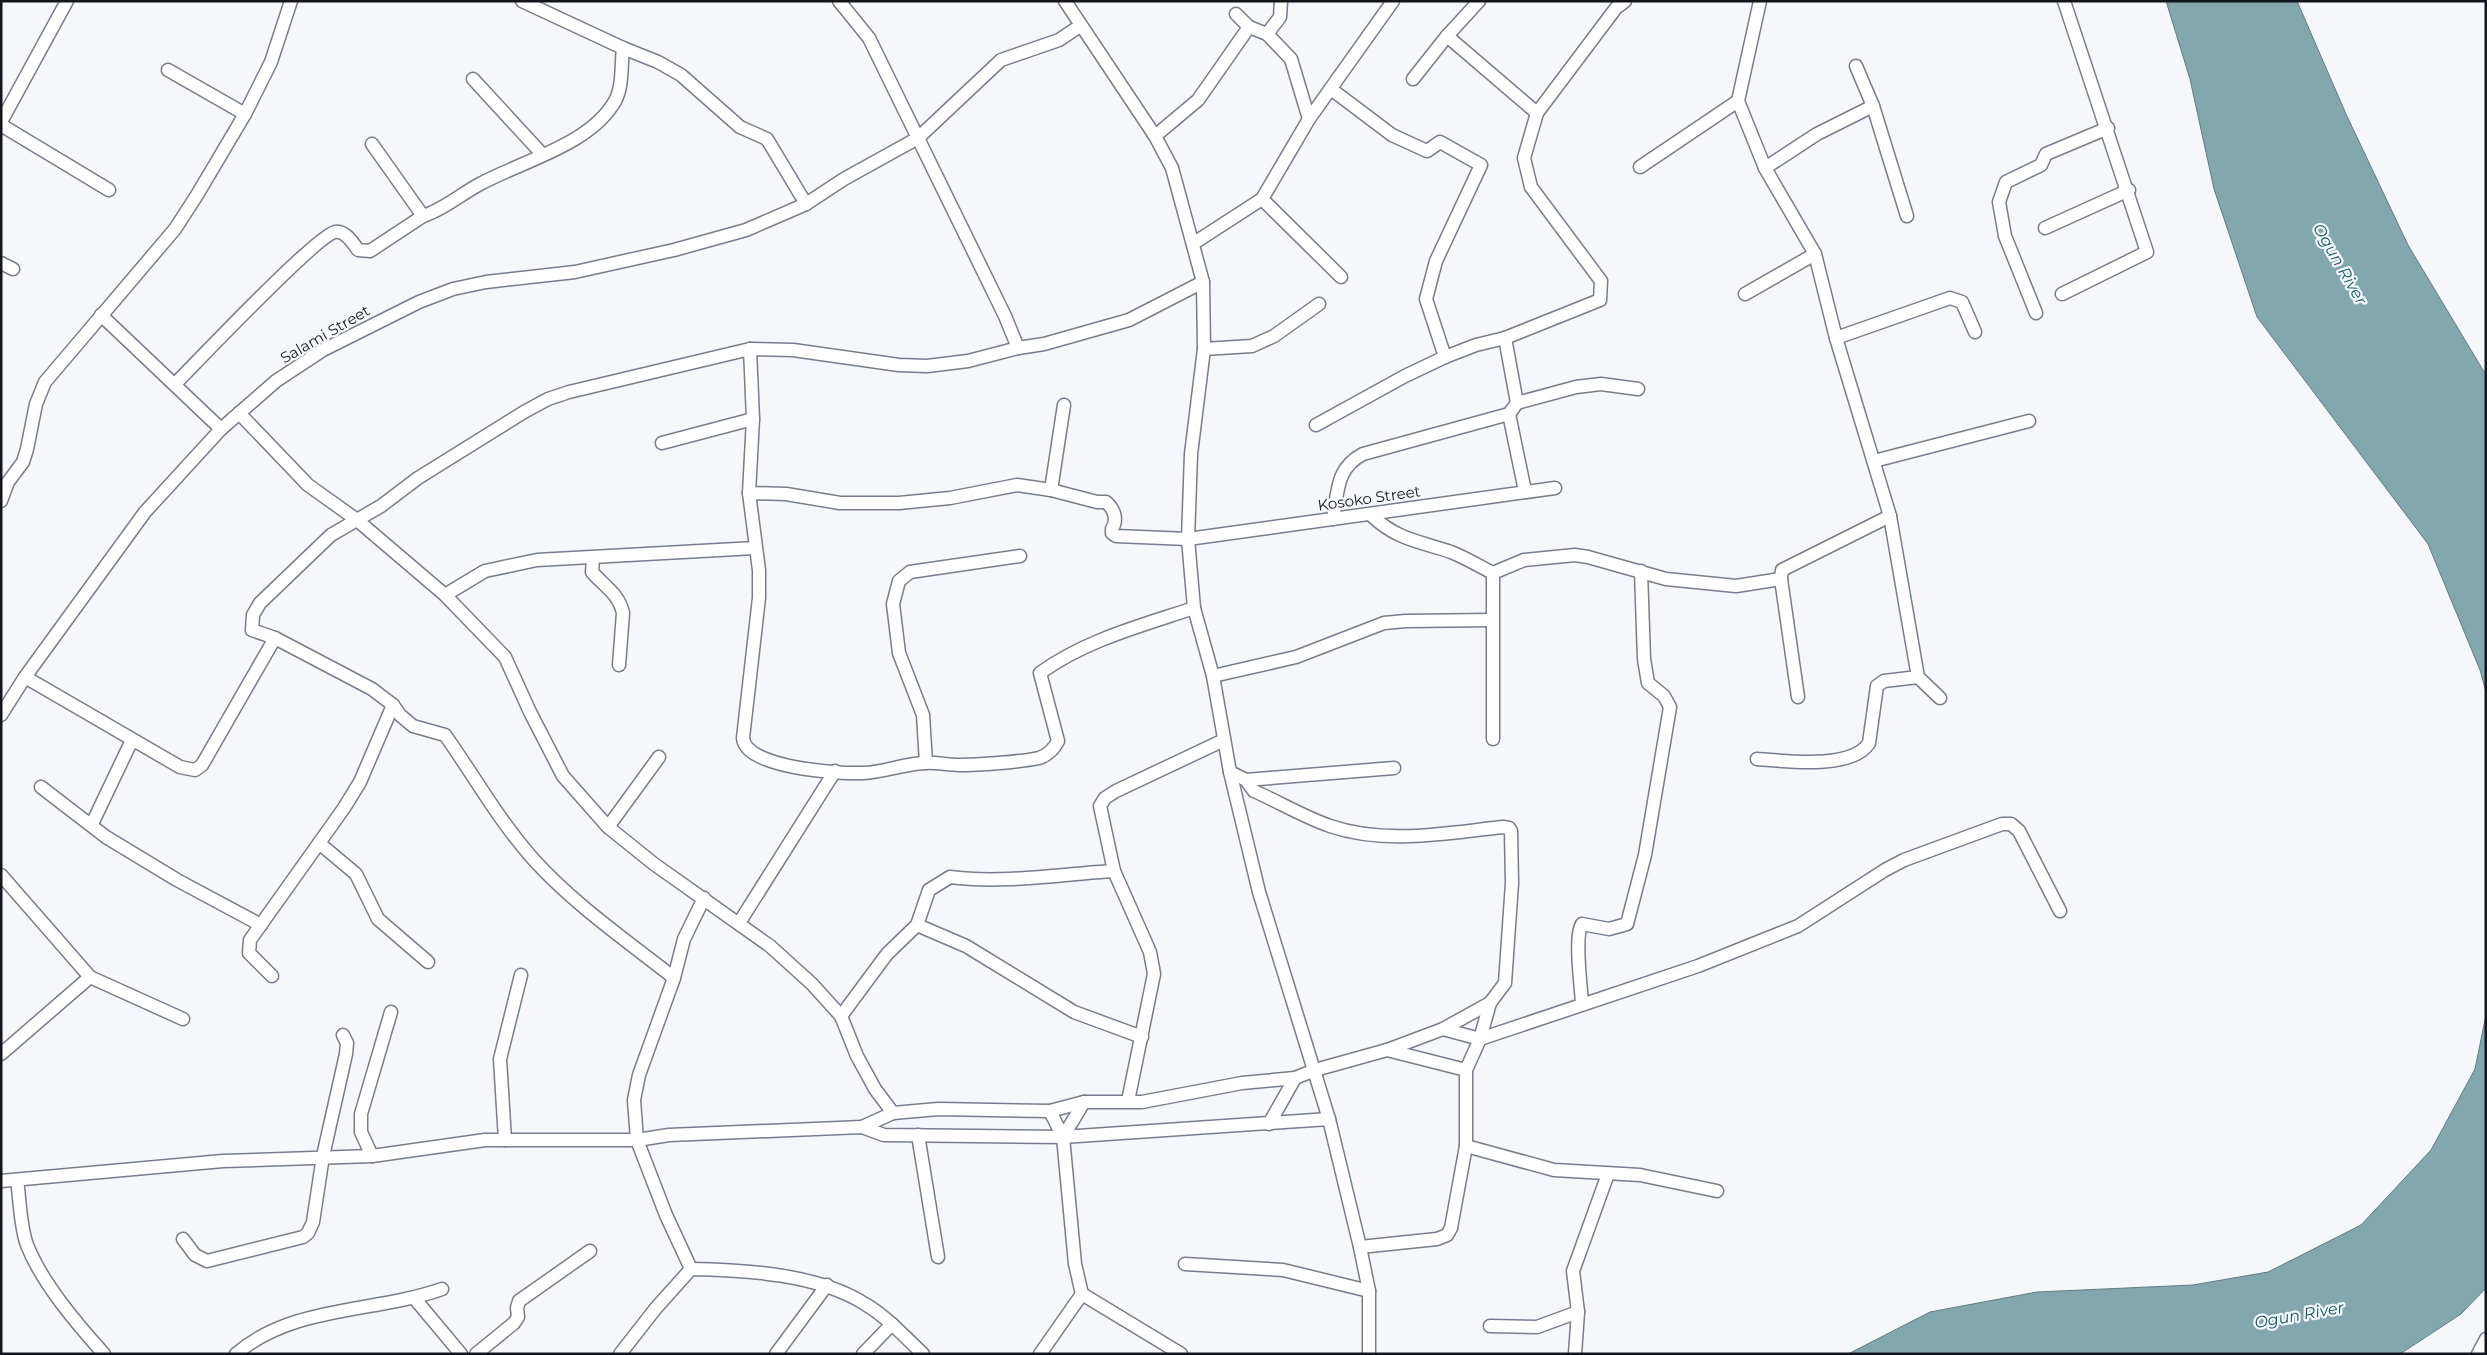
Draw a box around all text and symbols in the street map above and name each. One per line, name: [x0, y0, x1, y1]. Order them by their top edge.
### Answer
water label: Ogun River: [2309, 220, 2371, 308]
street label: Salami Street: [277, 301, 373, 367]
street label: Kosoko Street: [1316, 481, 1422, 515]
water label: Ogun River: [2253, 1298, 2346, 1332]

